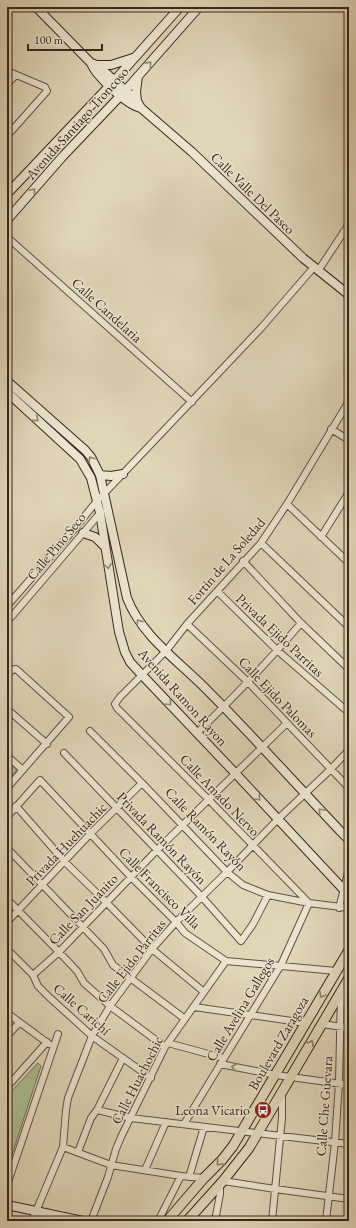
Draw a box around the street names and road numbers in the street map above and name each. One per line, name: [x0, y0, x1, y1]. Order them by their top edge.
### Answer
street label: Avenida Santiago Troncoso: [21, 63, 132, 184]
street label: Calle Valle Del Paseo: [207, 148, 299, 238]
street label: Calle Candelaria: [68, 274, 146, 347]
street label: Calle Pino Seco: [22, 508, 90, 584]
street label: Fortin de La Soledad: [183, 513, 269, 608]
street label: Privada Ejido Parritas: [232, 590, 328, 681]
street label: Avenida Ramon Rayon: [134, 644, 232, 750]
street label: Calle Ejido Palomas: [235, 653, 322, 742]
street label: Calle Amado Nervo: [176, 750, 264, 840]
street label: Calle Ramón Rayón: [161, 783, 251, 875]
street label: Privada Ramón Rayón: [113, 788, 211, 889]
street label: Privada Huehuachic: [22, 798, 111, 890]
street label: Calle Francisco Villa: [115, 843, 205, 933]
street label: Calle San Juanito: [44, 869, 122, 949]
street label: Calle Ejido Parritas: [93, 915, 170, 1007]
street label: Calle Avelina Gallegos: [202, 953, 278, 1064]
street label: Calle Carichí: [49, 979, 115, 1039]
street label: Boulevard Zaragoza: [244, 993, 312, 1093]
street label: Calle Huachochic: [107, 1033, 167, 1127]
street label: Calle Che Guevara: [312, 1055, 337, 1157]

